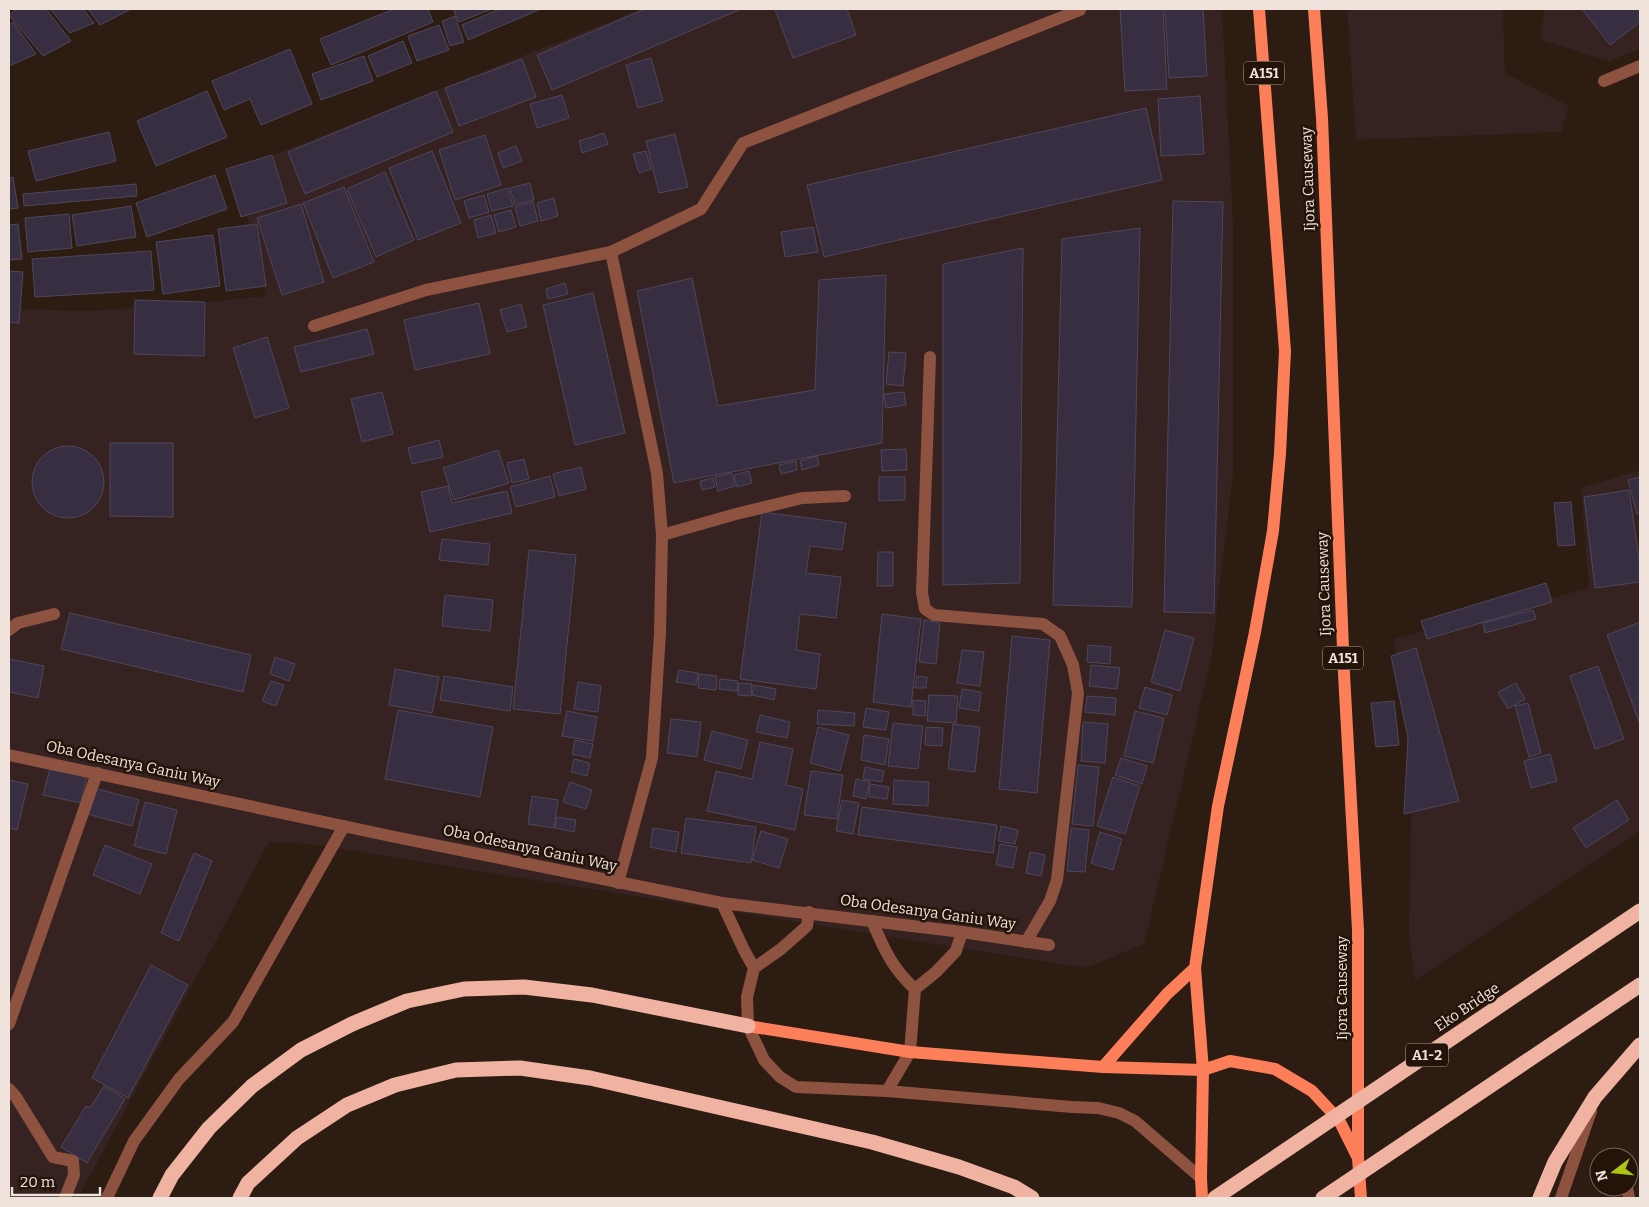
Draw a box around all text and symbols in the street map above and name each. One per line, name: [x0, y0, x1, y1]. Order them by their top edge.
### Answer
road number: A151: [1244, 62, 1284, 84]
street label: Ijora Causeway: [1297, 126, 1319, 232]
street label: Ijora Causeway: [1313, 531, 1335, 637]
road number: A151: [1323, 646, 1363, 670]
street label: Oba Odesanya Ganiu Way: [44, 737, 222, 791]
street label: Oba Odesanya Ganiu Way: [441, 821, 619, 875]
street label: Oba Odesanya Ganiu Way: [839, 891, 1017, 933]
street label: Ijora Causeway: [1333, 936, 1351, 1040]
street label: Eko Bridge: [1431, 979, 1503, 1035]
road number: A1-2: [1406, 1044, 1448, 1066]
north arrow: [1589, 1147, 1639, 1197]
scale bar: [12, 1164, 100, 1196]
text: N: [1592, 1168, 1612, 1183]
text: 20 m: [20, 1173, 56, 1191]

